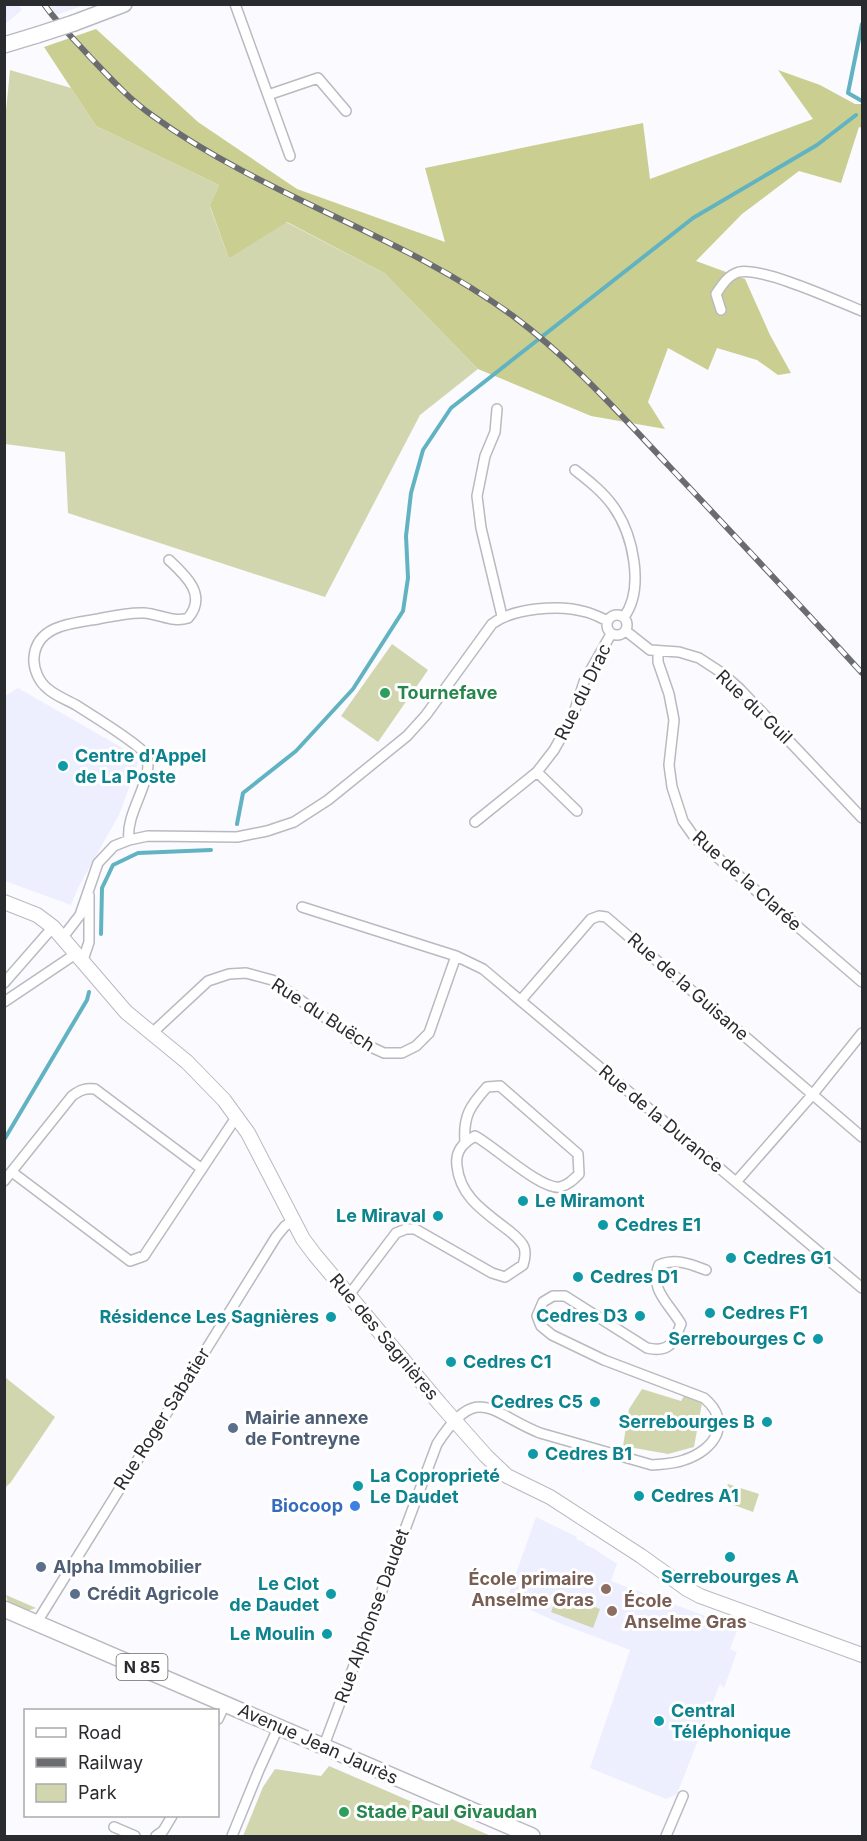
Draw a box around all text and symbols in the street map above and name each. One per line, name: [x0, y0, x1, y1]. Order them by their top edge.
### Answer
street label: Rue du Drac: [550, 640, 615, 743]
street label: Rue du Guil: [712, 665, 797, 748]
place label: Tournefave: [397, 682, 498, 703]
marker: Tournefave: [378, 686, 392, 700]
place label: Centre d'Appel de La Poste: [75, 745, 206, 787]
marker: Centre d'Appel de La Poste: [56, 759, 70, 773]
street label: Rue de la Clarée: [689, 826, 806, 935]
street label: Rue de la Guisane: [624, 928, 753, 1045]
street label: Rue du Buëch: [268, 974, 379, 1056]
street label: Rue de la Durance: [595, 1060, 728, 1177]
place label: Le Miramont: [535, 1190, 645, 1211]
marker: Le Miramont: [516, 1194, 530, 1208]
place label: Le Miraval: [336, 1205, 426, 1226]
marker: Le Miraval: [431, 1209, 445, 1223]
place label: Cedres E1: [615, 1214, 701, 1235]
marker: Cedres E1: [596, 1218, 610, 1232]
place label: Cedres G1: [743, 1247, 832, 1268]
marker: Cedres G1: [724, 1251, 738, 1265]
place label: Cedres D1: [590, 1266, 678, 1287]
street label: Rue des Sagnières: [325, 1269, 443, 1404]
marker: Cedres D1: [571, 1270, 585, 1284]
place label: Cedres F1: [722, 1302, 808, 1323]
place label: Cedres D3: [536, 1305, 628, 1326]
place label: Résidence Les Sagnières: [100, 1306, 319, 1327]
marker: Cedres F1: [703, 1306, 717, 1320]
marker: Cedres D3: [633, 1309, 647, 1323]
marker: Résidence Les Sagnières: [324, 1310, 338, 1324]
place label: Serrebourges C: [668, 1328, 806, 1349]
marker: Serrebourges C: [811, 1332, 825, 1346]
street label: Rue Roger Sabatier: [109, 1344, 214, 1494]
place label: Cedres C1: [463, 1351, 551, 1372]
marker: Cedres C1: [444, 1355, 458, 1369]
place label: Cedres C5: [491, 1391, 583, 1412]
marker: Cedres C5: [588, 1395, 602, 1409]
place label: Mairie annexe de Fontreyne: [245, 1407, 369, 1449]
place label: Serrebourges B: [619, 1411, 755, 1432]
marker: Serrebourges B: [760, 1415, 774, 1429]
marker: Mairie annexe de Fontreyne: [226, 1421, 240, 1435]
place label: Cedres B1: [545, 1443, 632, 1464]
marker: Cedres B1: [526, 1447, 540, 1461]
place label: La Coproprieté Le Daudet: [370, 1465, 500, 1507]
marker: La Coproprieté Le Daudet: [351, 1479, 365, 1493]
place label: Cedres A1: [651, 1485, 739, 1506]
marker: Cedres A1: [632, 1489, 646, 1503]
place label: Biocoop: [271, 1495, 343, 1516]
marker: Biocoop: [348, 1499, 362, 1513]
street label: Rue Alphonse Daudet: [330, 1526, 413, 1706]
marker: Serrebourges A: [723, 1550, 737, 1564]
place label: Alpha Immobilier: [53, 1556, 202, 1577]
marker: Alpha Immobilier: [34, 1560, 48, 1574]
place label: Serrebourges A: [661, 1566, 799, 1587]
place label: École primaire Anselme Gras: [469, 1568, 594, 1610]
place label: Le Clot de Daudet: [229, 1573, 319, 1615]
marker: École primaire Anselme Gras: [599, 1582, 613, 1596]
place label: Crédit Agricole: [87, 1583, 219, 1604]
marker: Crédit Agricole: [68, 1587, 82, 1601]
marker: Le Clot de Daudet: [324, 1587, 338, 1601]
place label: École Anselme Gras: [624, 1590, 747, 1632]
marker: École Anselme Gras: [605, 1604, 619, 1618]
place label: Le Moulin: [230, 1623, 315, 1644]
marker: Le Moulin: [320, 1627, 334, 1641]
road number: N 85: [116, 1654, 168, 1680]
street label: Avenue Jean Jaurès: [235, 1699, 401, 1788]
place label: Central Téléphonique: [671, 1700, 791, 1742]
legend: [24, 1709, 219, 1817]
marker: Central Téléphonique: [652, 1714, 666, 1728]
text: Road: [78, 1722, 121, 1743]
text: Railway: [78, 1752, 143, 1773]
text: Park: [78, 1782, 117, 1803]
place label: Stade Paul Givaudan: [356, 1801, 537, 1822]
marker: Stade Paul Givaudan: [337, 1805, 351, 1819]

